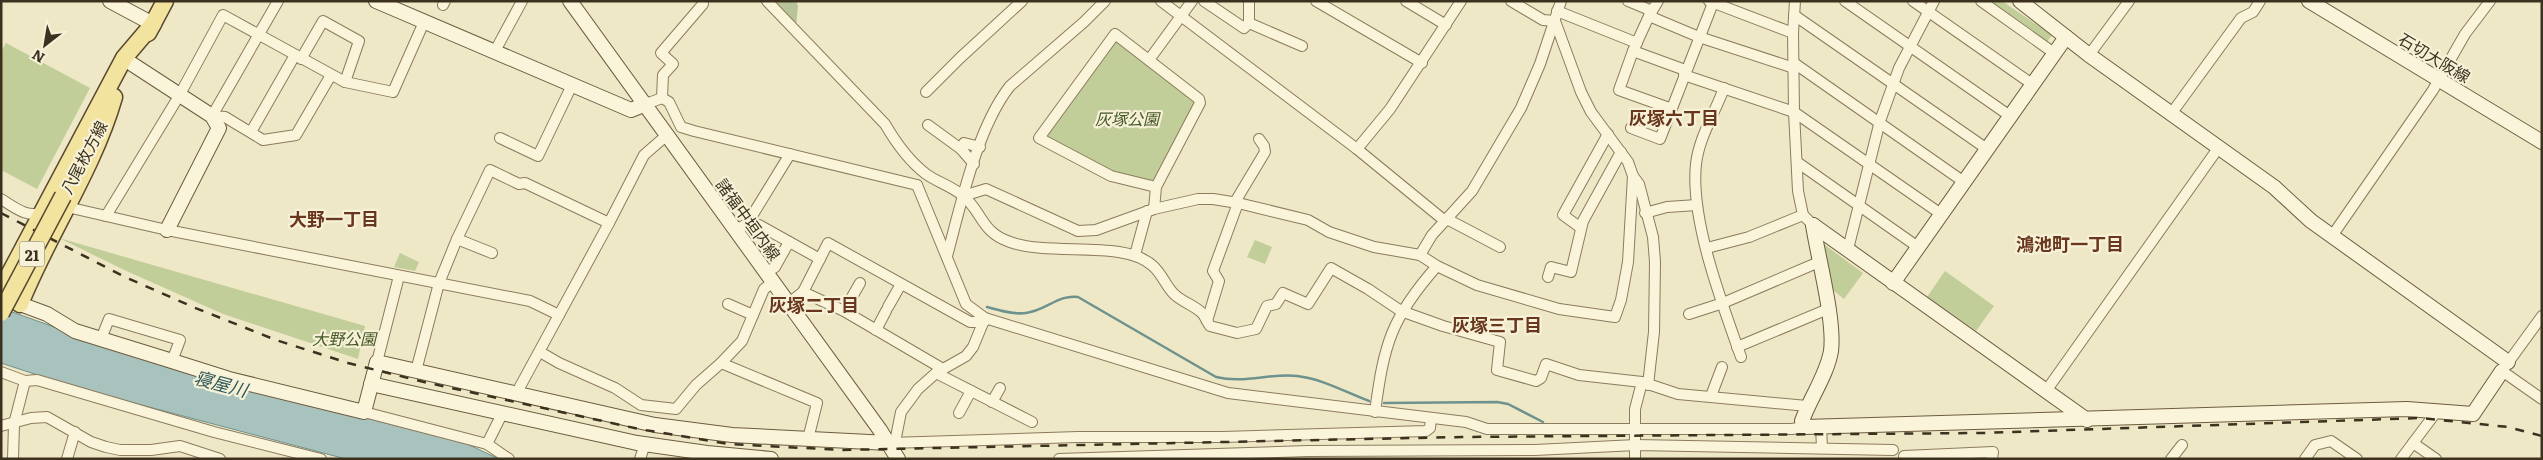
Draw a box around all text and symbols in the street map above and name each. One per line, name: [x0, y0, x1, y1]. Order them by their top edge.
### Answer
north arrow: [20, 20, 70, 70]
street label: 石切大阪線: [2395, 26, 2475, 88]
text: N: [27, 45, 48, 69]
district label: 灰塚六丁目: [1629, 104, 1719, 131]
park label: 灰塚公園: [1095, 106, 1161, 130]
street label: 八尾枚方線: [54, 116, 112, 198]
street label: 諸福中垣内線: [711, 173, 787, 265]
district label: 大野一丁目: [289, 205, 379, 232]
district label: 鴻池町一丁目: [2016, 230, 2124, 257]
road number: 21: [20, 242, 44, 266]
district label: 灰塚二丁目: [769, 291, 859, 318]
district label: 灰塚三丁目: [1452, 311, 1542, 338]
park label: 大野公園: [312, 326, 378, 350]
water label: 寝屋川: [191, 363, 253, 404]

